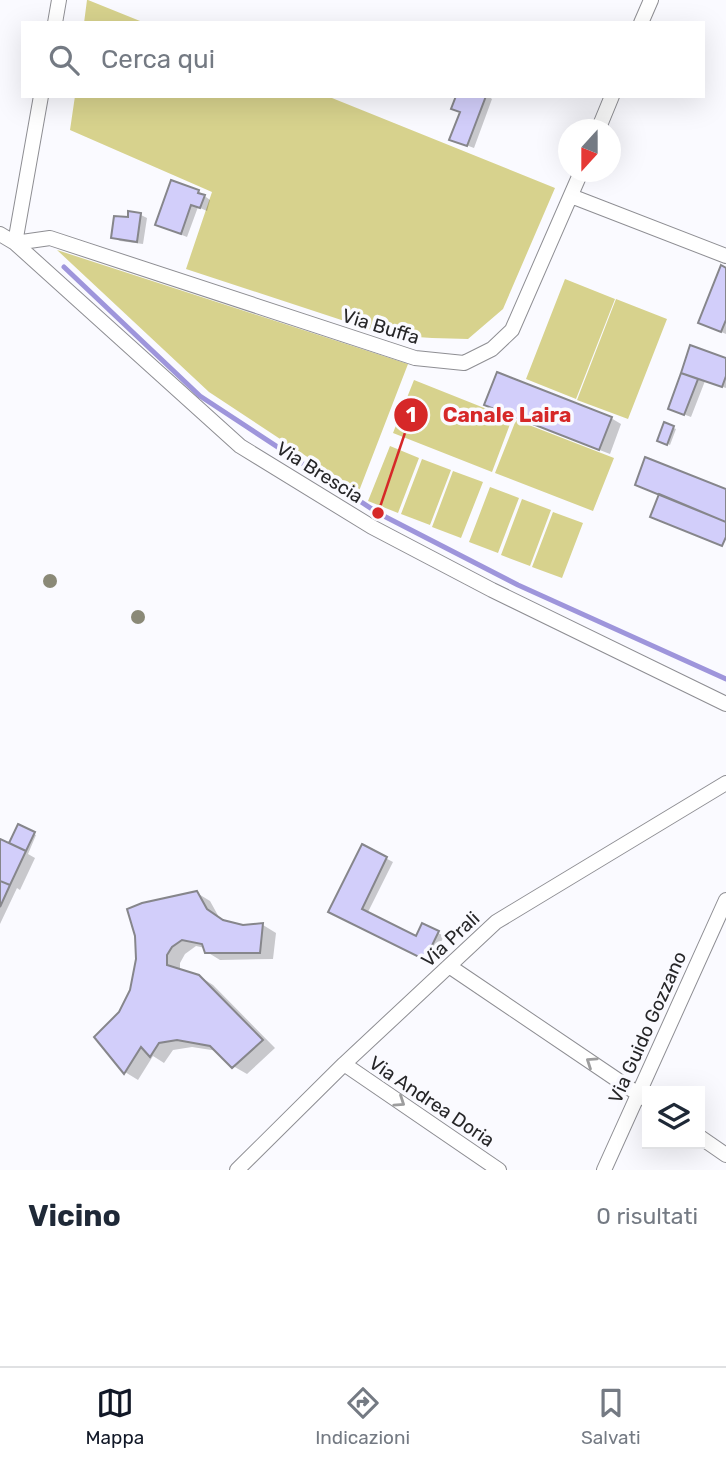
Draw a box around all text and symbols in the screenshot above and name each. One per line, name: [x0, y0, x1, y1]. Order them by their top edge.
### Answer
search box: [21, 21, 705, 98]
icon: search: [45, 41, 83, 79]
text: Cerca qui: [101, 44, 215, 75]
north arrow: [558, 119, 621, 182]
street label: Via Buffa: [339, 304, 422, 349]
callout: Canale Laira: [394, 394, 585, 436]
text: 1: [406, 402, 416, 427]
text: Canale Laira: [443, 402, 571, 427]
street label: Via Brescia: [272, 437, 367, 508]
street label: Via Prali: [417, 907, 484, 972]
street label: Via Guido Gozzano: [604, 948, 691, 1107]
street label: Via Andrea Doria: [365, 1051, 499, 1152]
one-way arrow: [586, 1057, 599, 1070]
map controls: [642, 1086, 705, 1149]
button: layers: [642, 1086, 705, 1149]
one-way arrow: [392, 1094, 405, 1106]
text: Vicino: [28, 1198, 121, 1234]
text: 0 risultati: [596, 1202, 698, 1230]
tab: Mappa: [85, 1384, 144, 1449]
tab: Indicazioni: [315, 1384, 410, 1449]
tab: Salvati: [581, 1384, 641, 1449]

